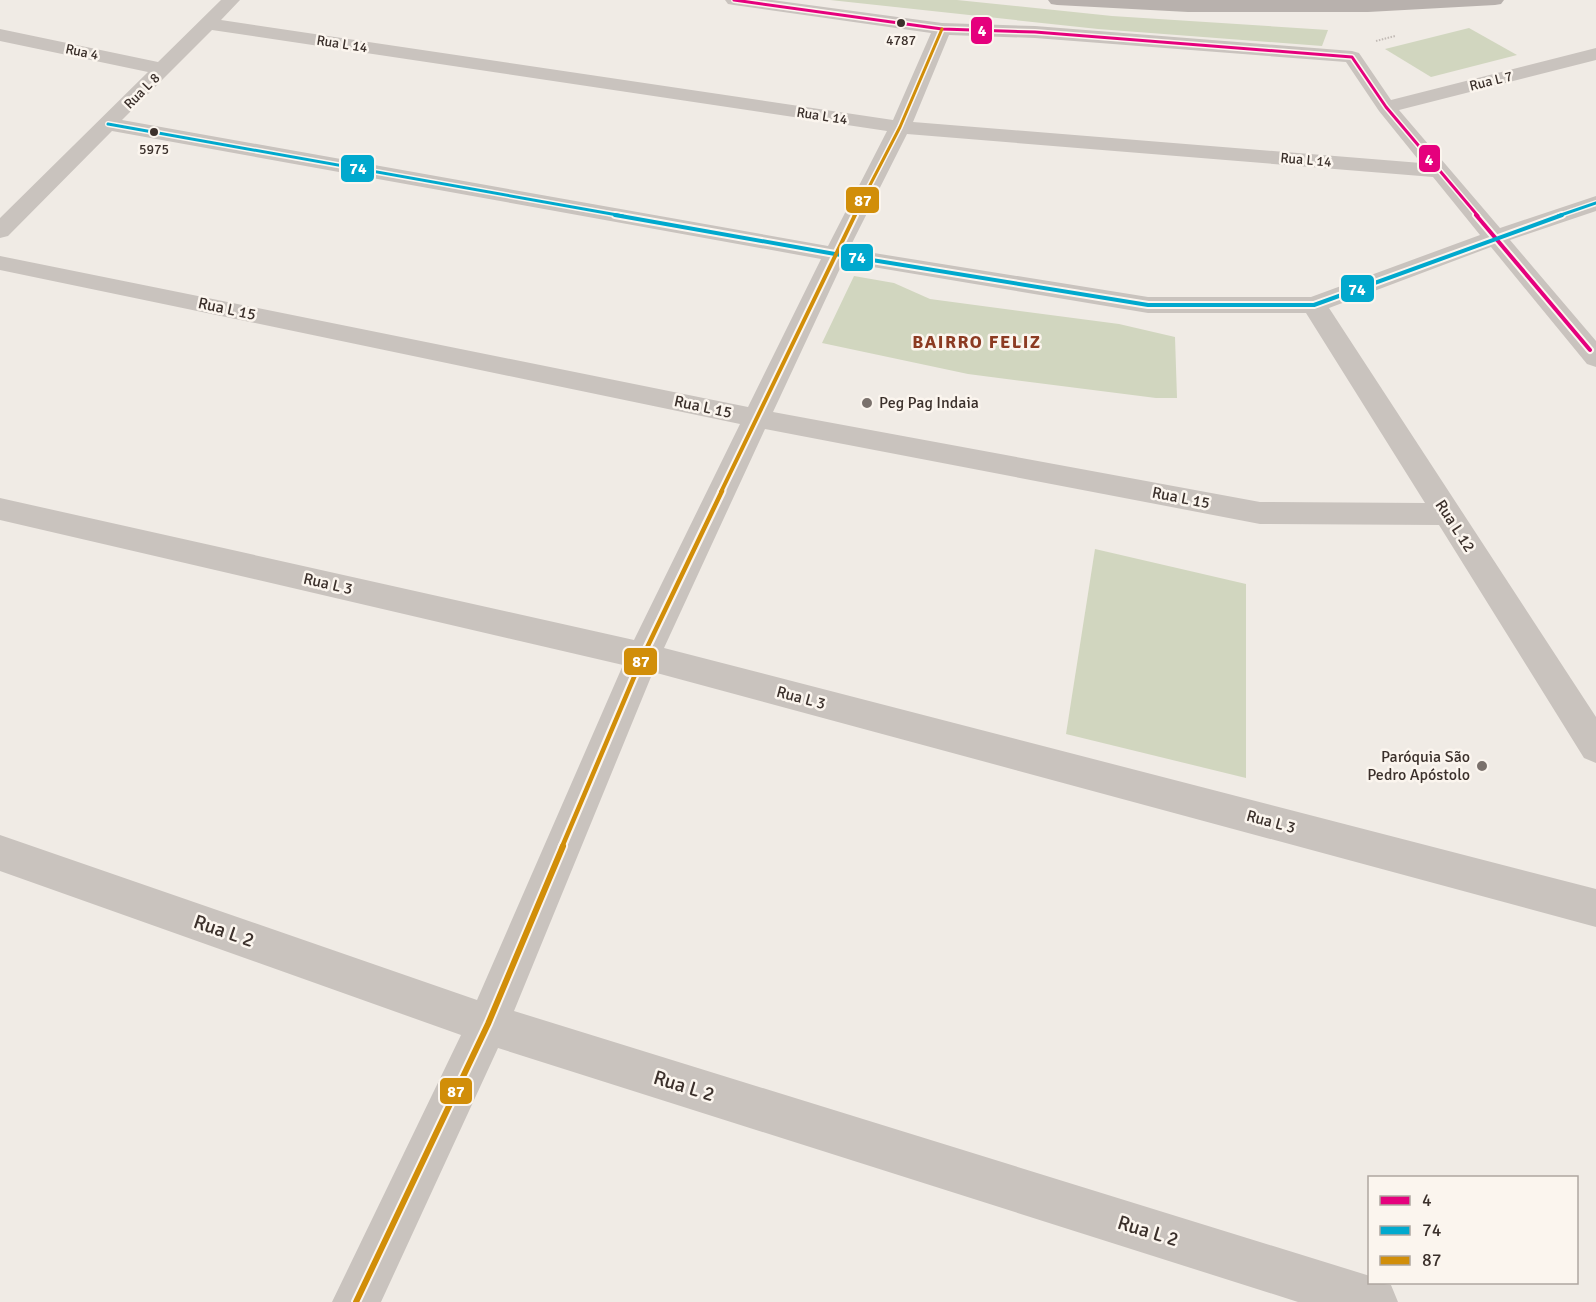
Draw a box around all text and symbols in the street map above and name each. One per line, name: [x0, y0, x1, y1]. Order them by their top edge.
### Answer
line badge: 4: [970, 16, 993, 45]
marker: 4787: [895, 17, 907, 29]
text: 4: [978, 21, 987, 41]
street label: Rua L 14: [315, 32, 369, 56]
place label: 4787: [886, 32, 916, 49]
street label: Rua 4: [64, 40, 101, 64]
street label: Rua L 7: [1468, 67, 1514, 95]
street label: Rua L 8: [121, 70, 163, 112]
street label: Rua L 14: [795, 104, 849, 128]
marker: 5975: [148, 126, 160, 138]
place label: 5975: [139, 141, 169, 158]
line badge: 4: [1418, 144, 1441, 173]
street label: Rua L 14: [1280, 149, 1333, 171]
text: 4: [1425, 150, 1434, 170]
line badge: 74: [340, 154, 375, 183]
text: 74: [349, 159, 367, 179]
line badge: 87: [845, 186, 880, 214]
text: 87: [854, 191, 872, 211]
line badge: 74: [840, 243, 874, 272]
text: 74: [848, 248, 866, 268]
line badge: 74: [1340, 274, 1375, 303]
text: 74: [1348, 280, 1366, 300]
street label: Rua L 15: [196, 293, 258, 325]
district label: BAIRRO FELIZ: [912, 331, 1042, 353]
street label: Rua L 15: [672, 391, 734, 423]
place label: Peg Pag Indaia: [879, 393, 979, 413]
marker: Peg Pag Indaia: [860, 396, 874, 410]
street label: Rua L 15: [1150, 483, 1212, 513]
street label: Rua L 12: [1431, 496, 1479, 556]
street label: Rua L 3: [301, 569, 355, 599]
line badge: 87: [623, 647, 658, 676]
text: 87: [632, 652, 650, 672]
street label: Rua L 3: [774, 682, 828, 714]
place label: Paróquia São Pedro Apóstolo: [1367, 747, 1470, 785]
marker: Paróquia São Pedro Apóstolo: [1475, 759, 1489, 773]
street label: Rua L 3: [1244, 806, 1298, 838]
street label: Rua L 2: [190, 909, 258, 953]
street label: Rua L 2: [650, 1065, 718, 1107]
line badge: 87: [439, 1077, 473, 1105]
text: 87: [447, 1082, 465, 1102]
legend: [1368, 1176, 1578, 1284]
text: 4: [1422, 1189, 1432, 1211]
street label: Rua L 2: [1114, 1210, 1182, 1252]
text: 74: [1422, 1219, 1442, 1241]
text: 87: [1422, 1249, 1441, 1271]

